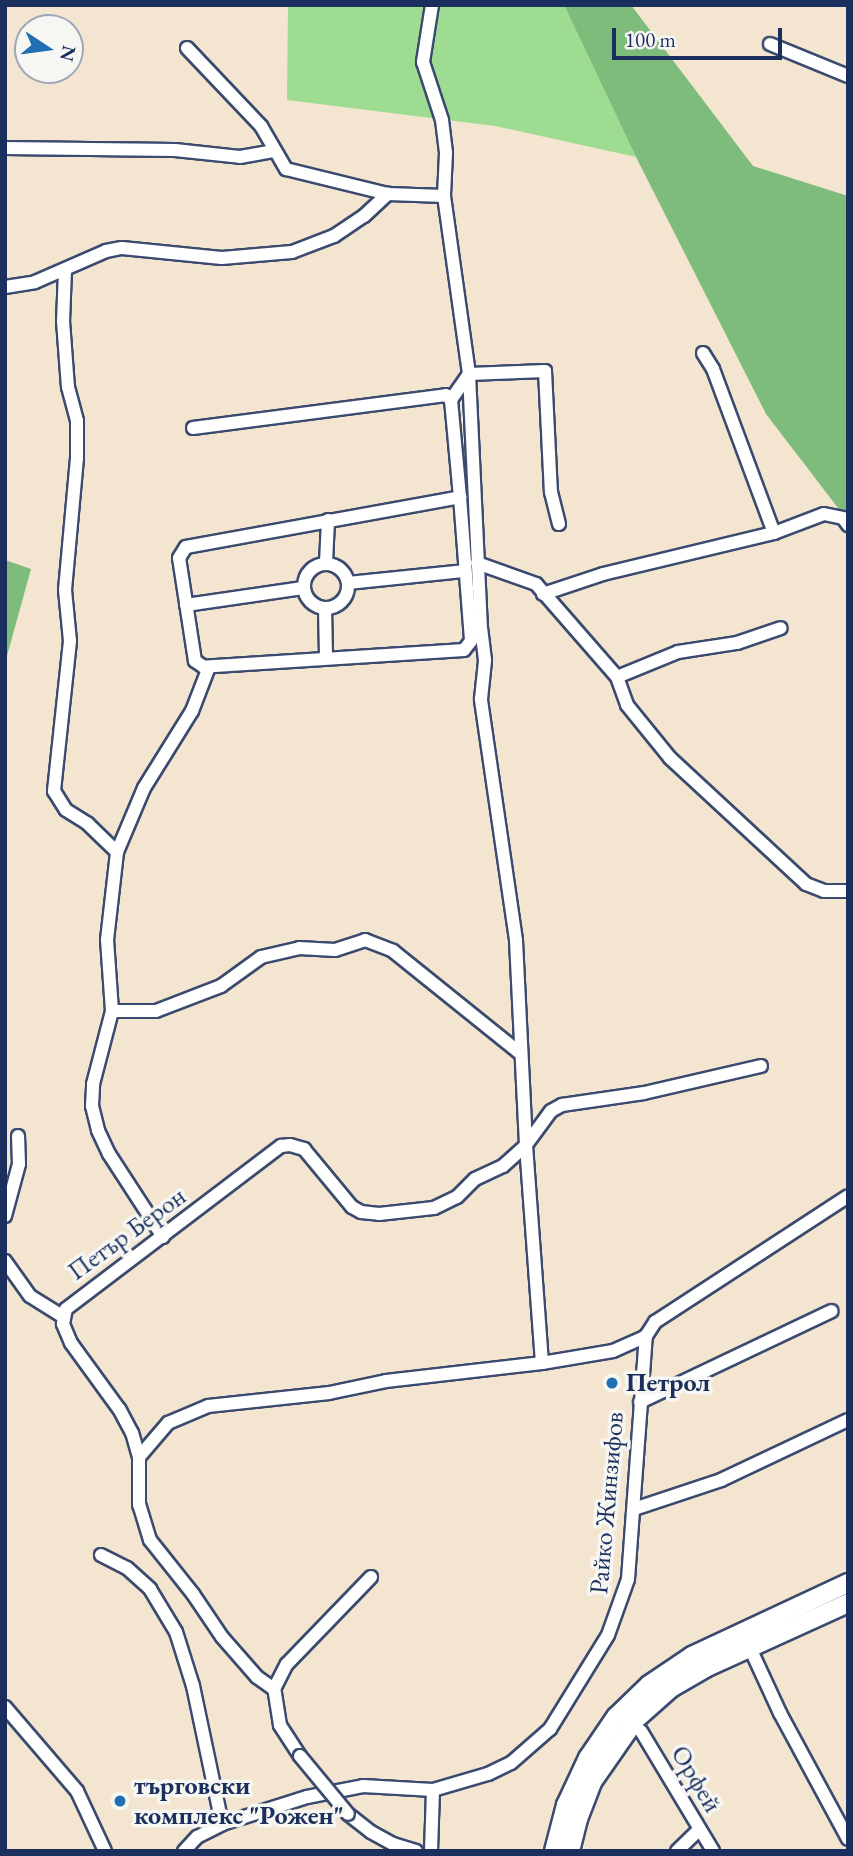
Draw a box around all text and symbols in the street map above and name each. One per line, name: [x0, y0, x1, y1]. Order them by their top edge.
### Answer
north arrow: [14, 14, 84, 84]
scale bar: [615, 14, 785, 58]
text: 100 m: [625, 26, 676, 53]
text: N: [54, 43, 82, 64]
street label: Петър Берон: [62, 1181, 192, 1287]
place label: Петрол: [626, 1367, 710, 1399]
marker: Петрол: [604, 1375, 620, 1391]
street label: Райко Жинзифов: [583, 1411, 631, 1595]
street label: Орфей: [664, 1740, 728, 1818]
place label: търговски комплекс "Рожен": [134, 1770, 344, 1831]
marker: търговски комплекс "Рожен": [112, 1793, 128, 1809]

